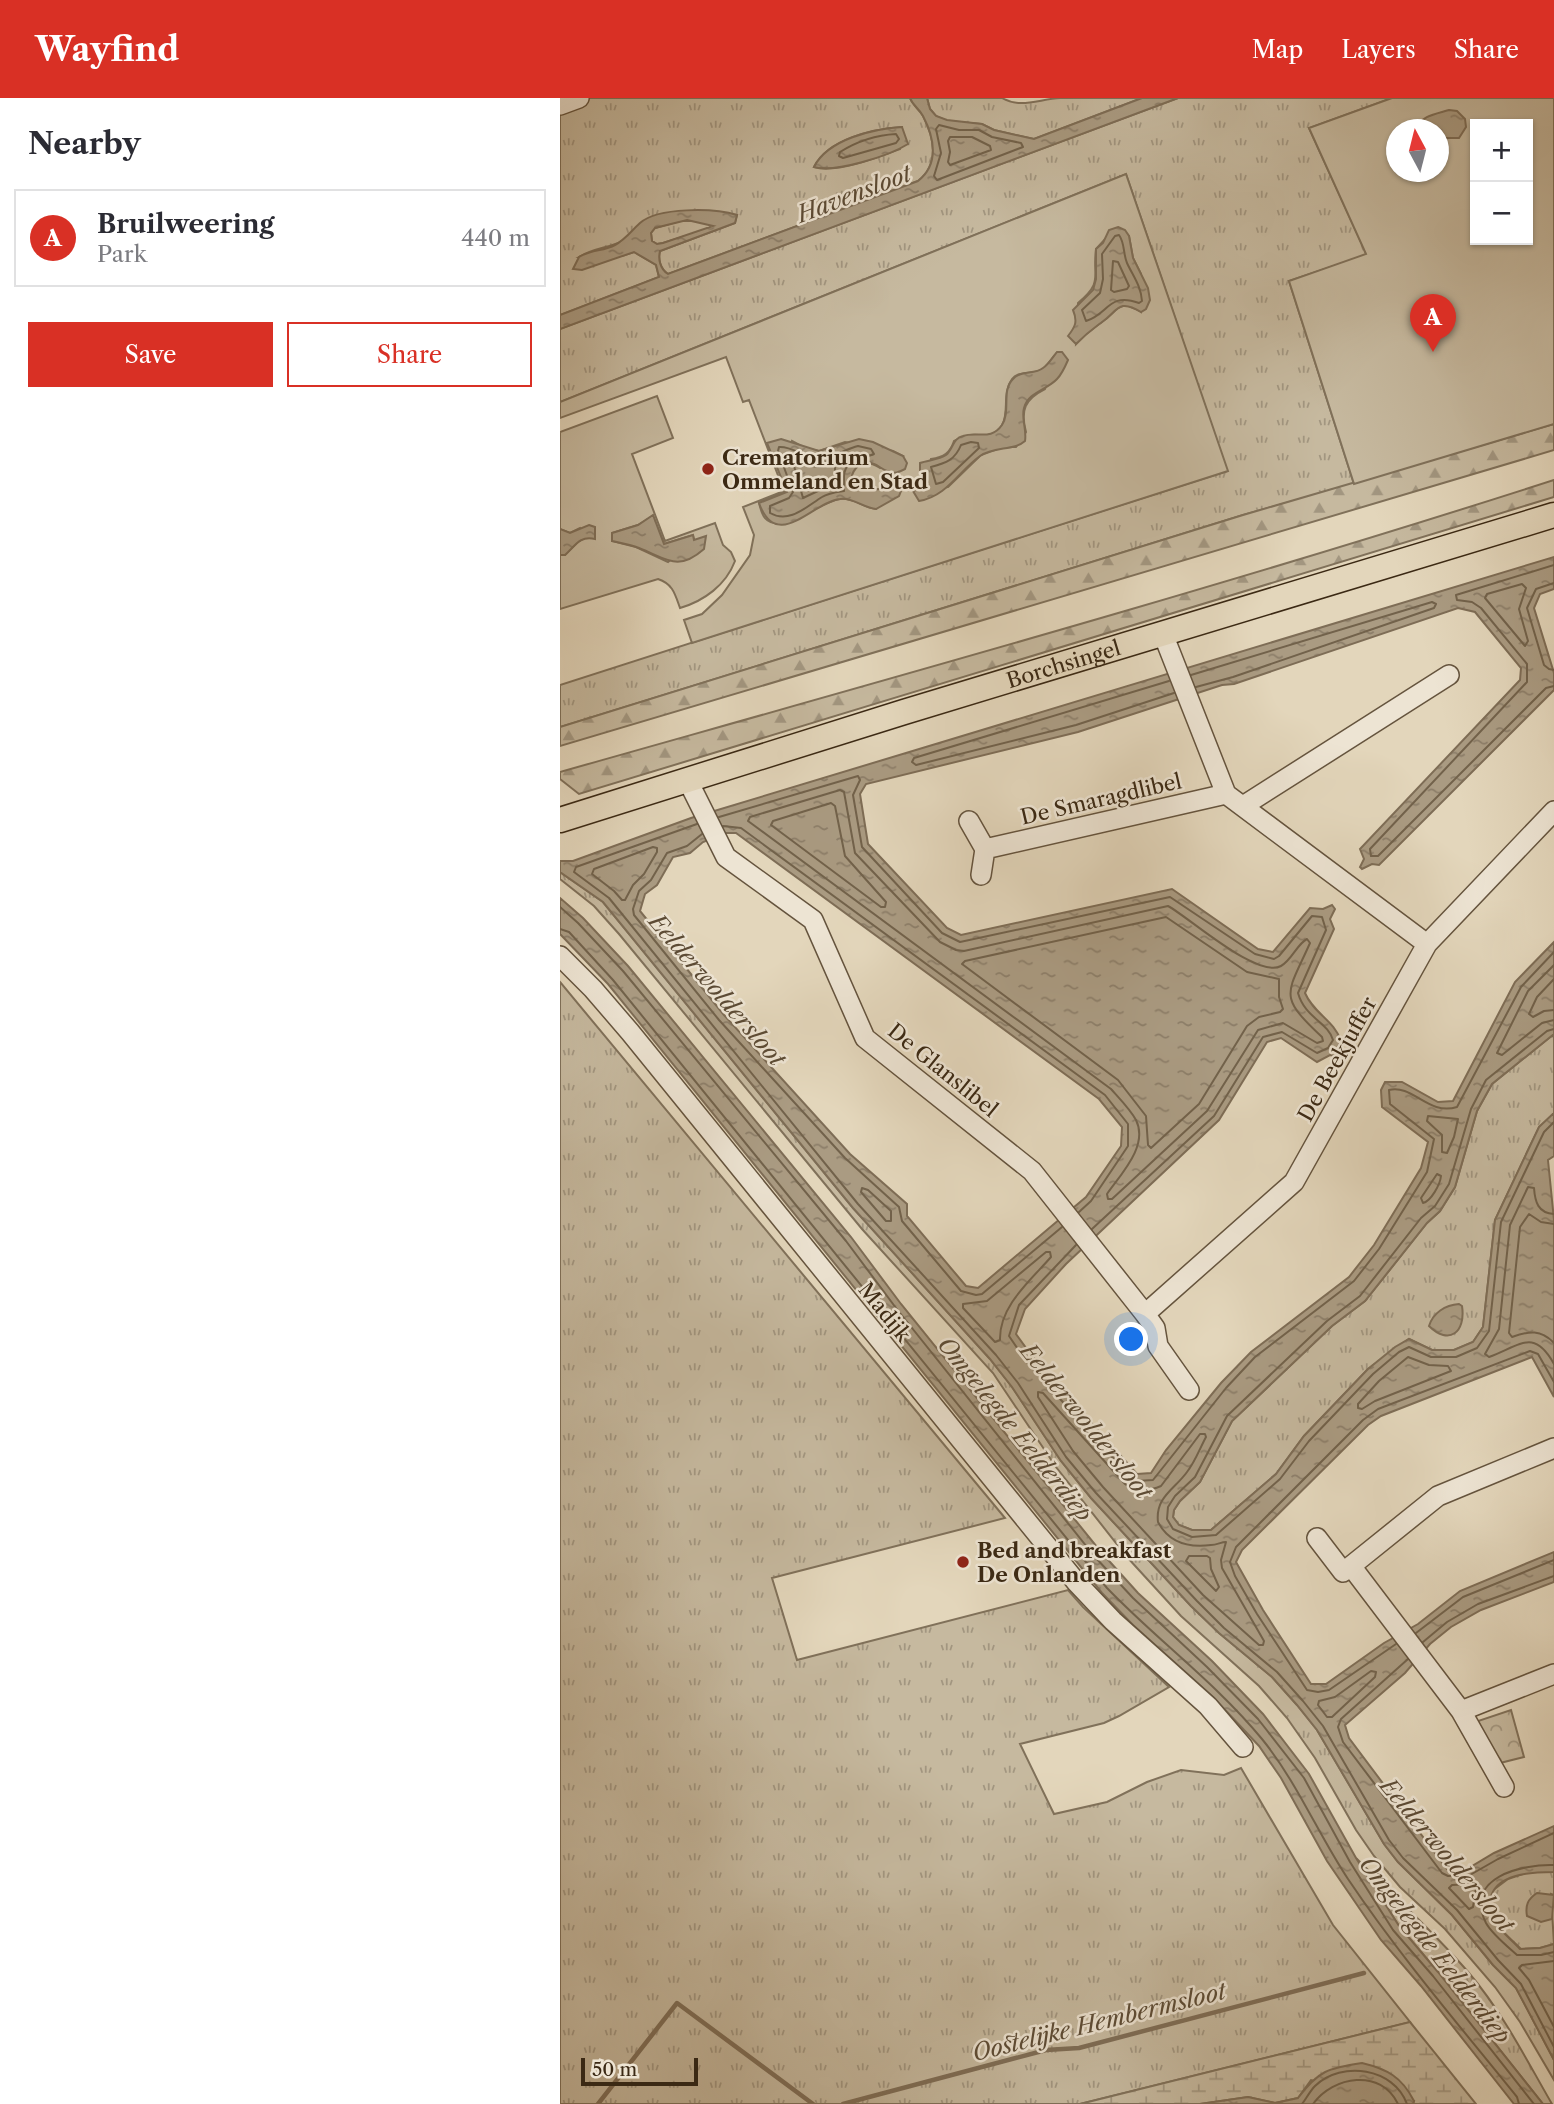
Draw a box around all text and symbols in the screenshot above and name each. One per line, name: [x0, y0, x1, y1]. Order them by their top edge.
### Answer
text: Wayfind: [35, 29, 179, 70]
text: Map: [1252, 35, 1303, 64]
text: Layers: [1341, 35, 1416, 64]
text: Share: [1454, 35, 1519, 64]
north arrow: [1386, 119, 1449, 182]
map controls: [1470, 119, 1533, 245]
button: +: [1470, 119, 1533, 182]
text: Nearby: [28, 125, 141, 162]
water label: Havensloot: [791, 159, 917, 229]
button: −: [1470, 182, 1533, 245]
text: Bruilweering: [97, 208, 275, 240]
text: A: [44, 224, 62, 252]
text: 440 m: [461, 224, 530, 252]
text: Park: [97, 240, 147, 268]
pin: A: [1410, 294, 1456, 352]
button: Save: [28, 322, 273, 387]
button: Share: [287, 322, 532, 387]
place label: Crematorium Ommeland en Stad: [722, 445, 928, 494]
marker: Crematorium Ommeland en Stad: [700, 461, 716, 477]
street label: Borchsingel: [1003, 635, 1123, 693]
street label: De Smaragdlibel: [1018, 768, 1184, 830]
water label: Eelderwoldersloot: [642, 906, 792, 1073]
street label: De Beekjuffer: [1293, 992, 1382, 1126]
street label: De Glanslibel: [883, 1018, 1003, 1122]
street label: Madijk: [853, 1277, 917, 1348]
your location: [1114, 1322, 1148, 1356]
water label: Omgelegde Eelderdiep: [932, 1331, 1098, 1527]
water label: Eelderwoldersloot: [1013, 1336, 1159, 1506]
place label: Bed and breakfast De Onlanden: [977, 1538, 1172, 1587]
marker: Bed and breakfast De Onlanden: [955, 1554, 971, 1570]
water label: Eelderwoldersloot: [1373, 1770, 1521, 1939]
water label: Omgelegde Eelderdiep: [1353, 1851, 1517, 2049]
water label: Oostelijke Hembermsloot: [969, 1976, 1231, 2067]
scale bar: [581, 2055, 698, 2087]
text: 50 m: [592, 2058, 637, 2081]

